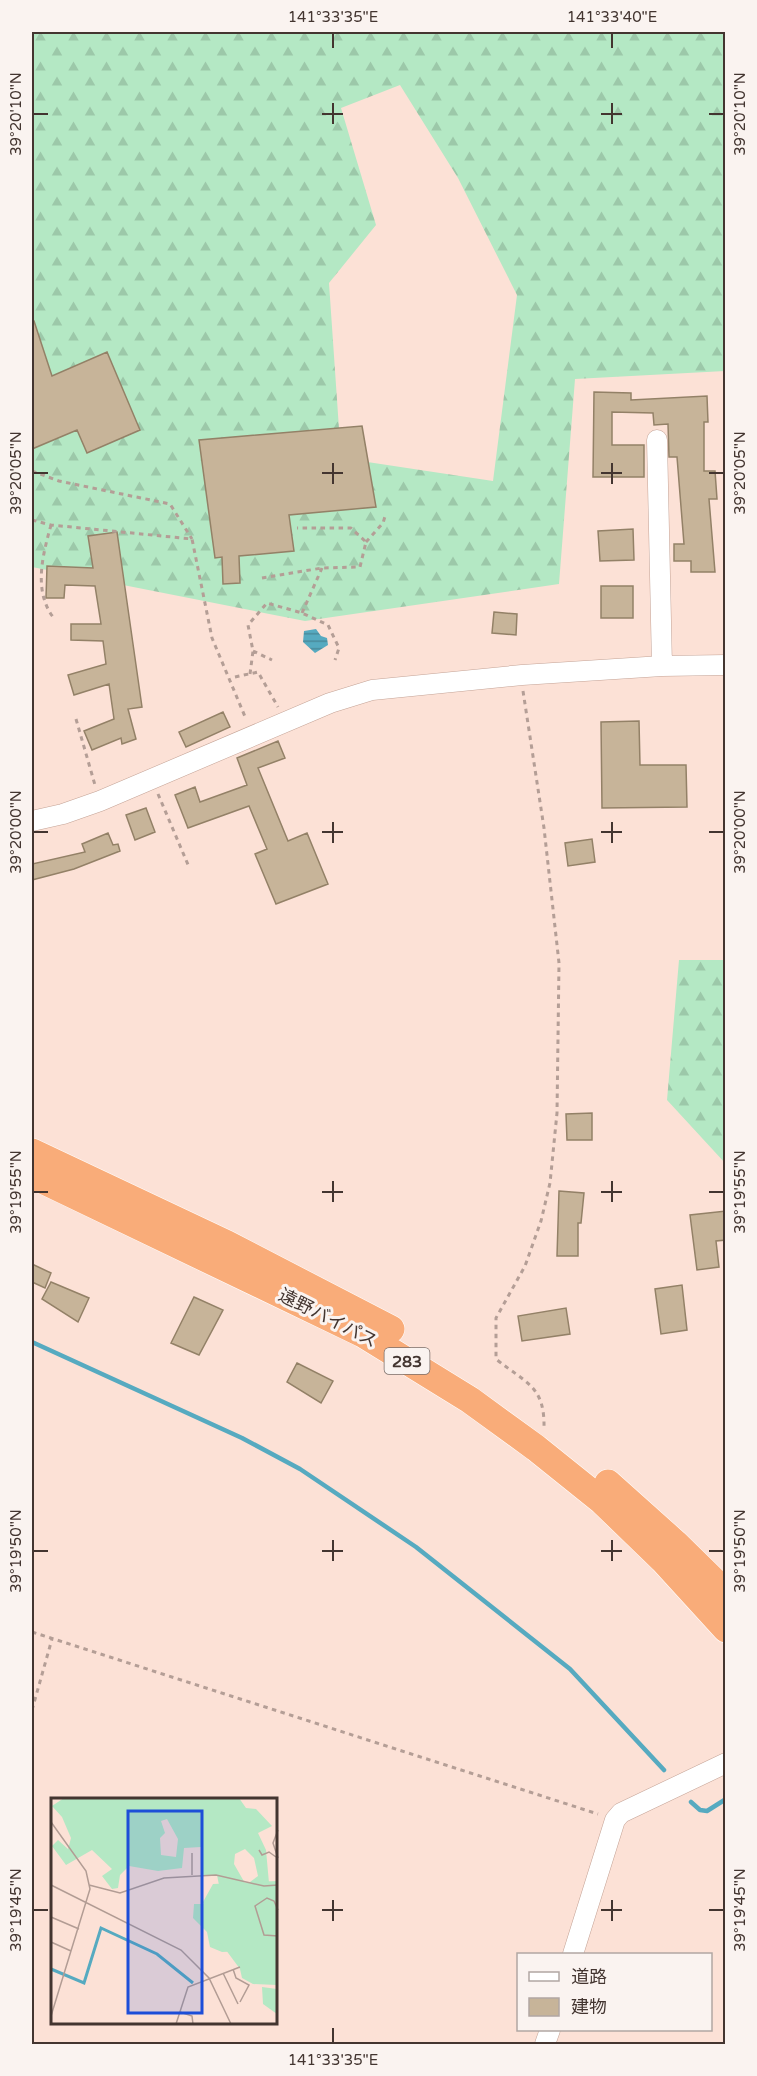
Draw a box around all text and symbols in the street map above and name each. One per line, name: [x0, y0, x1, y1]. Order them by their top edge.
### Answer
text: 141°33'35"E: [288, 8, 378, 26]
text: 141°33'40"E: [567, 8, 657, 26]
text: 39°20'10"N: [7, 72, 25, 156]
text: 39°20'10"N: [731, 72, 749, 156]
text: 39°20'05"N: [7, 431, 25, 515]
text: 39°20'05"N: [731, 431, 749, 515]
text: 39°20'00"N: [7, 790, 25, 874]
text: 39°20'00"N: [731, 790, 749, 874]
text: 39°19'55"N: [7, 1150, 25, 1234]
text: 39°19'55"N: [731, 1150, 749, 1234]
street label: 遠野バイパス: [275, 1284, 381, 1352]
road number: 283: [384, 1348, 430, 1374]
text: 39°19'50"N: [7, 1509, 25, 1593]
text: 39°19'50"N: [731, 1509, 749, 1593]
inset map: [51, 1798, 278, 2025]
text: 39°19'45"N: [7, 1868, 25, 1952]
text: 39°19'45"N: [731, 1868, 749, 1952]
legend: [517, 1953, 712, 2031]
text: 道路: [571, 1966, 607, 1988]
text: 建物: [571, 1996, 607, 2018]
text: 141°33'35"E: [288, 2051, 378, 2069]

